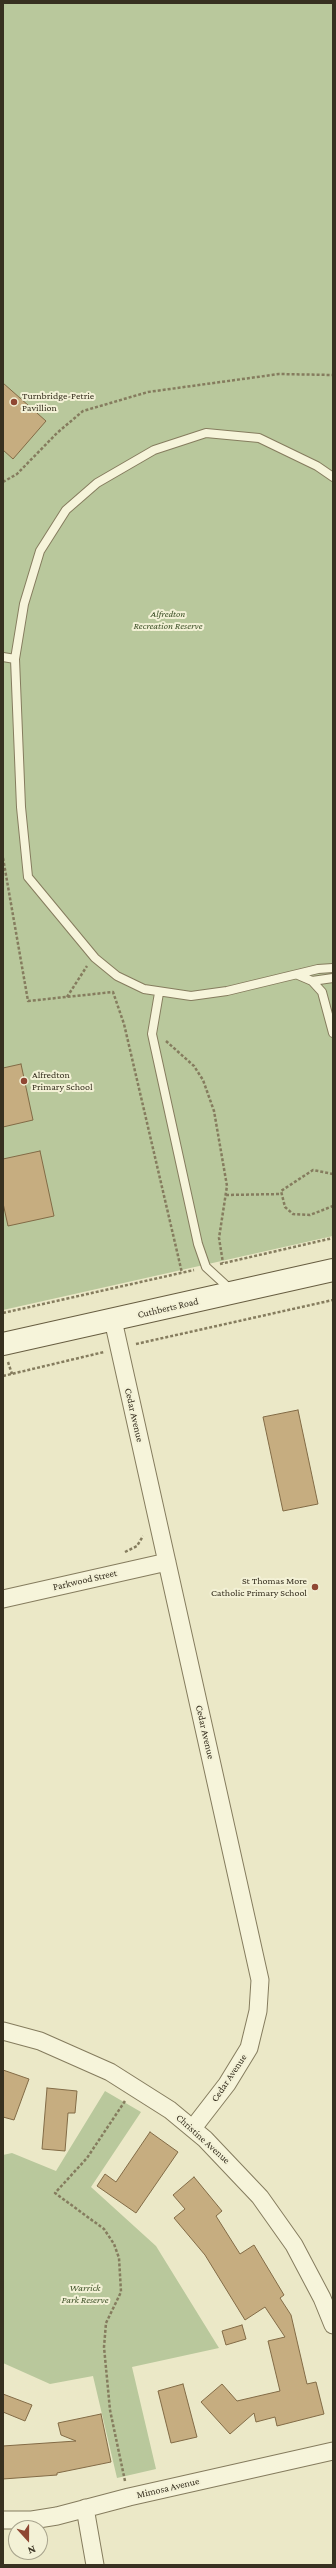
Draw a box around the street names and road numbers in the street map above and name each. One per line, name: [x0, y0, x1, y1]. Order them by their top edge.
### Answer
street label: Cuthberts Road: [136, 1295, 200, 1321]
street label: Cedar Avenue: [122, 1387, 146, 1443]
street label: Parkwood Street: [52, 1567, 118, 1593]
street label: Cedar Avenue: [193, 1704, 217, 1760]
street label: Cedar Avenue: [209, 2052, 249, 2104]
street label: Christine Avenue: [174, 2112, 232, 2166]
street label: Mimosa Avenue: [136, 2475, 200, 2501]

